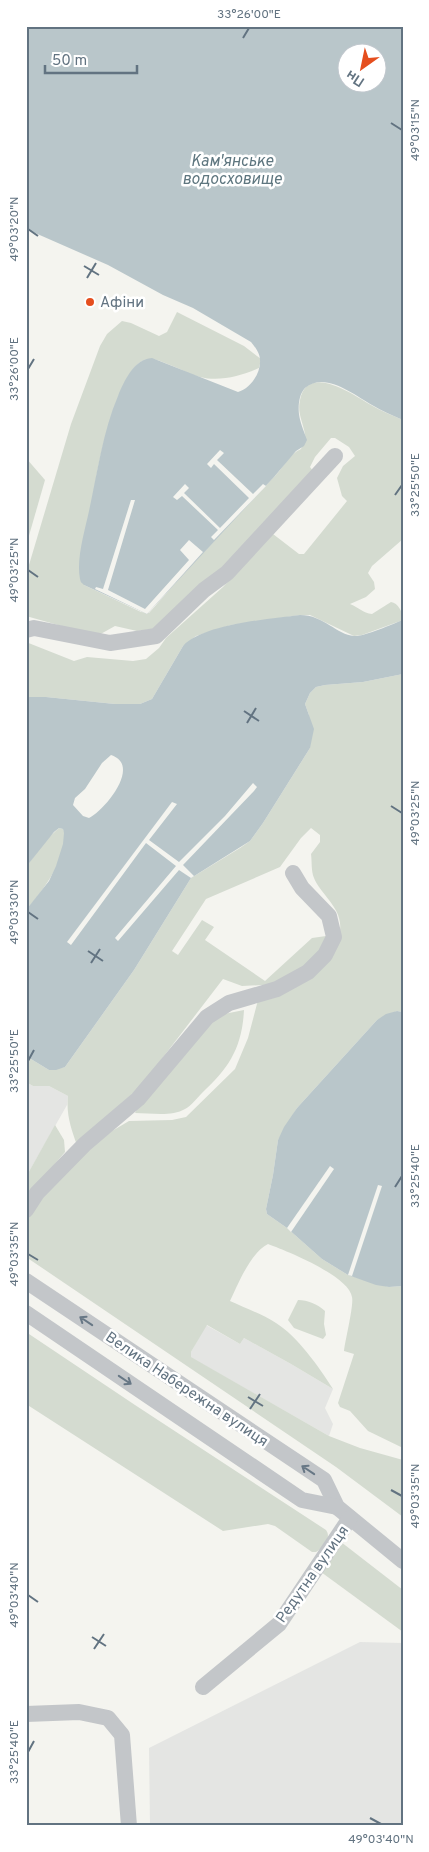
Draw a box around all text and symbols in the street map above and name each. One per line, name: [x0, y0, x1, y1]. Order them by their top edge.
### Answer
text: 33°26'00"E: [217, 7, 281, 23]
scale bar: [45, 42, 138, 74]
north arrow: [336, 42, 386, 92]
text: 50 m: [52, 52, 87, 71]
text: Пн: [343, 65, 368, 90]
text: 49°03'15"N: [408, 99, 424, 161]
water label: Кам'янське водосховище: [182, 152, 282, 190]
text: 49°03'20"N: [7, 196, 23, 262]
place label: Афіни: [100, 294, 144, 313]
marker: Афіни: [84, 296, 96, 308]
text: 33°26'00"E: [7, 337, 23, 401]
text: 33°25'50"E: [408, 453, 424, 517]
text: 49°03'25"N: [7, 538, 23, 602]
text: 49°03'25"N: [408, 781, 424, 845]
text: 49°03'30"N: [7, 880, 23, 944]
text: 33°25'50"E: [7, 1029, 23, 1093]
text: 33°25'40"E: [408, 1144, 424, 1208]
text: 49°03'35"N: [7, 1222, 23, 1286]
one-way arrow: [79, 1316, 93, 1326]
street label: Велика Набережна вулиця: [101, 1329, 271, 1452]
one-way arrow: [117, 1375, 131, 1385]
text: 49°03'35"N: [408, 1464, 424, 1528]
one-way arrow: [301, 1465, 315, 1475]
street label: Редутна вулиця: [273, 1522, 354, 1627]
text: 49°03'40"N: [7, 1562, 23, 1628]
text: 33°25'40"E: [7, 1720, 23, 1784]
text: 49°03'40"N: [348, 1832, 414, 1848]

